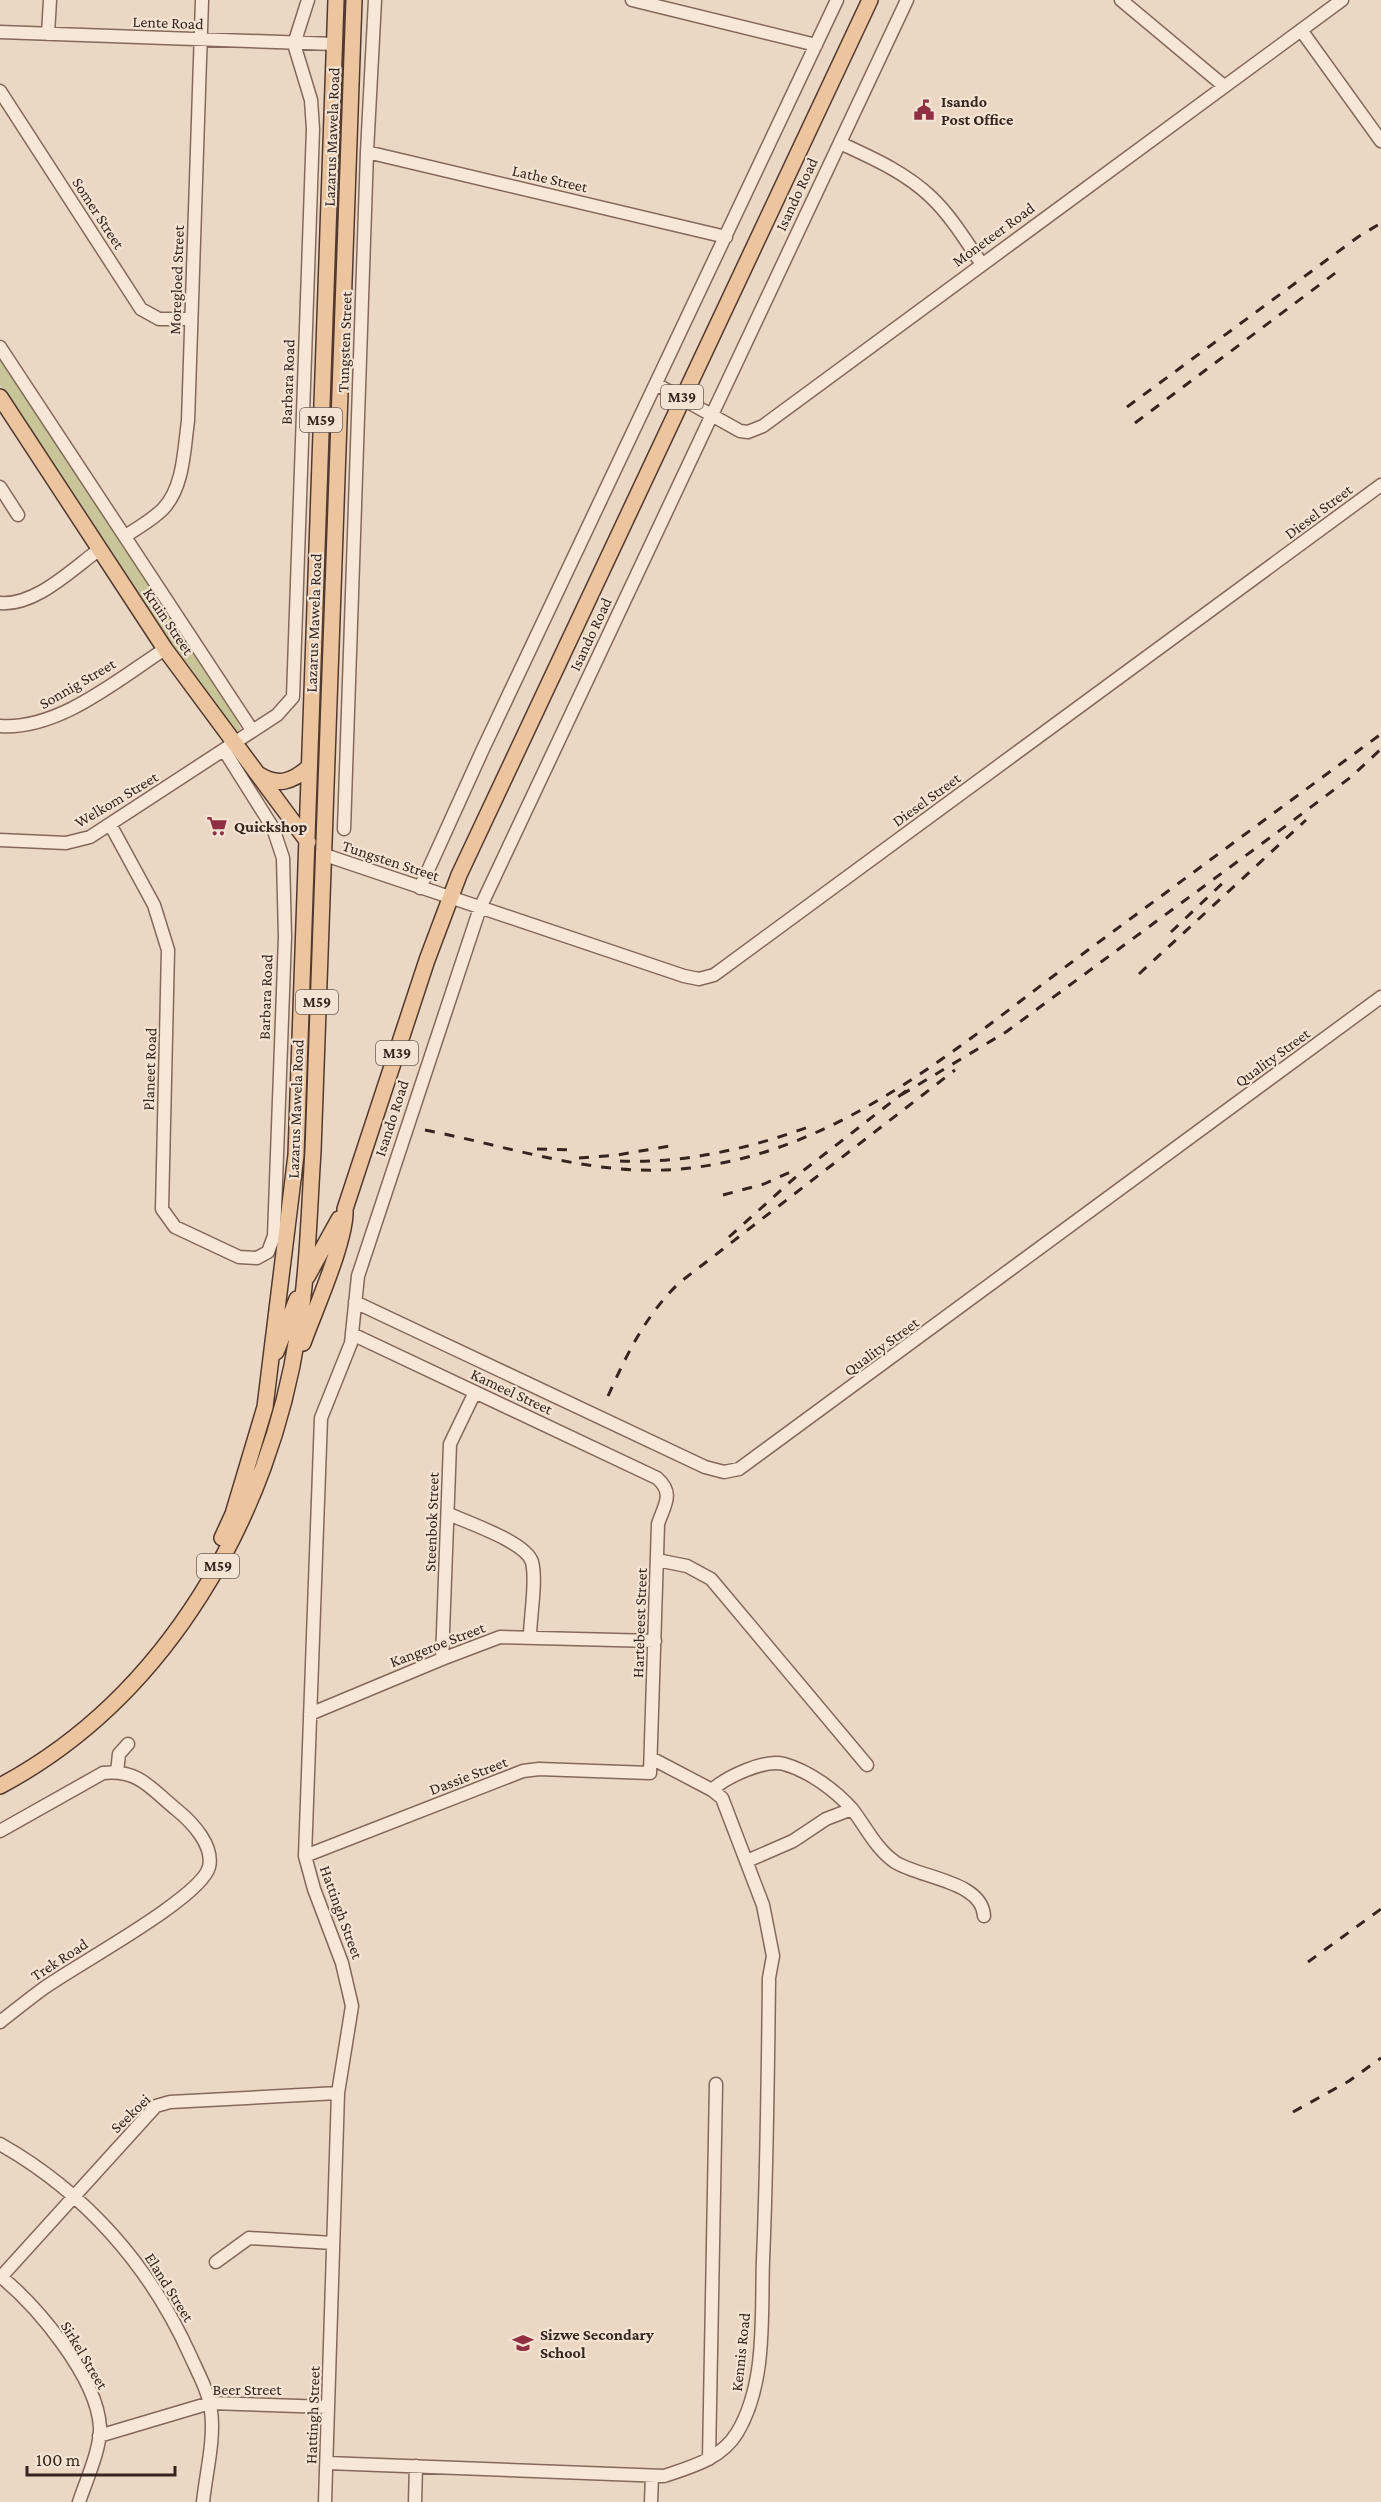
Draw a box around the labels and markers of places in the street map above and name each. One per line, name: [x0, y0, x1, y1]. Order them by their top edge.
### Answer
place label: Isando Post Office: [941, 93, 1014, 128]
public building icon: Isando Post Office: [912, 98, 936, 122]
supermarket icon: Quickshop: [205, 814, 229, 838]
place label: Quickshop: [234, 818, 308, 835]
place label: Sizwe Secondary School: [540, 2326, 654, 2361]
school or university icon: Sizwe Secondary School: [511, 2331, 535, 2355]

